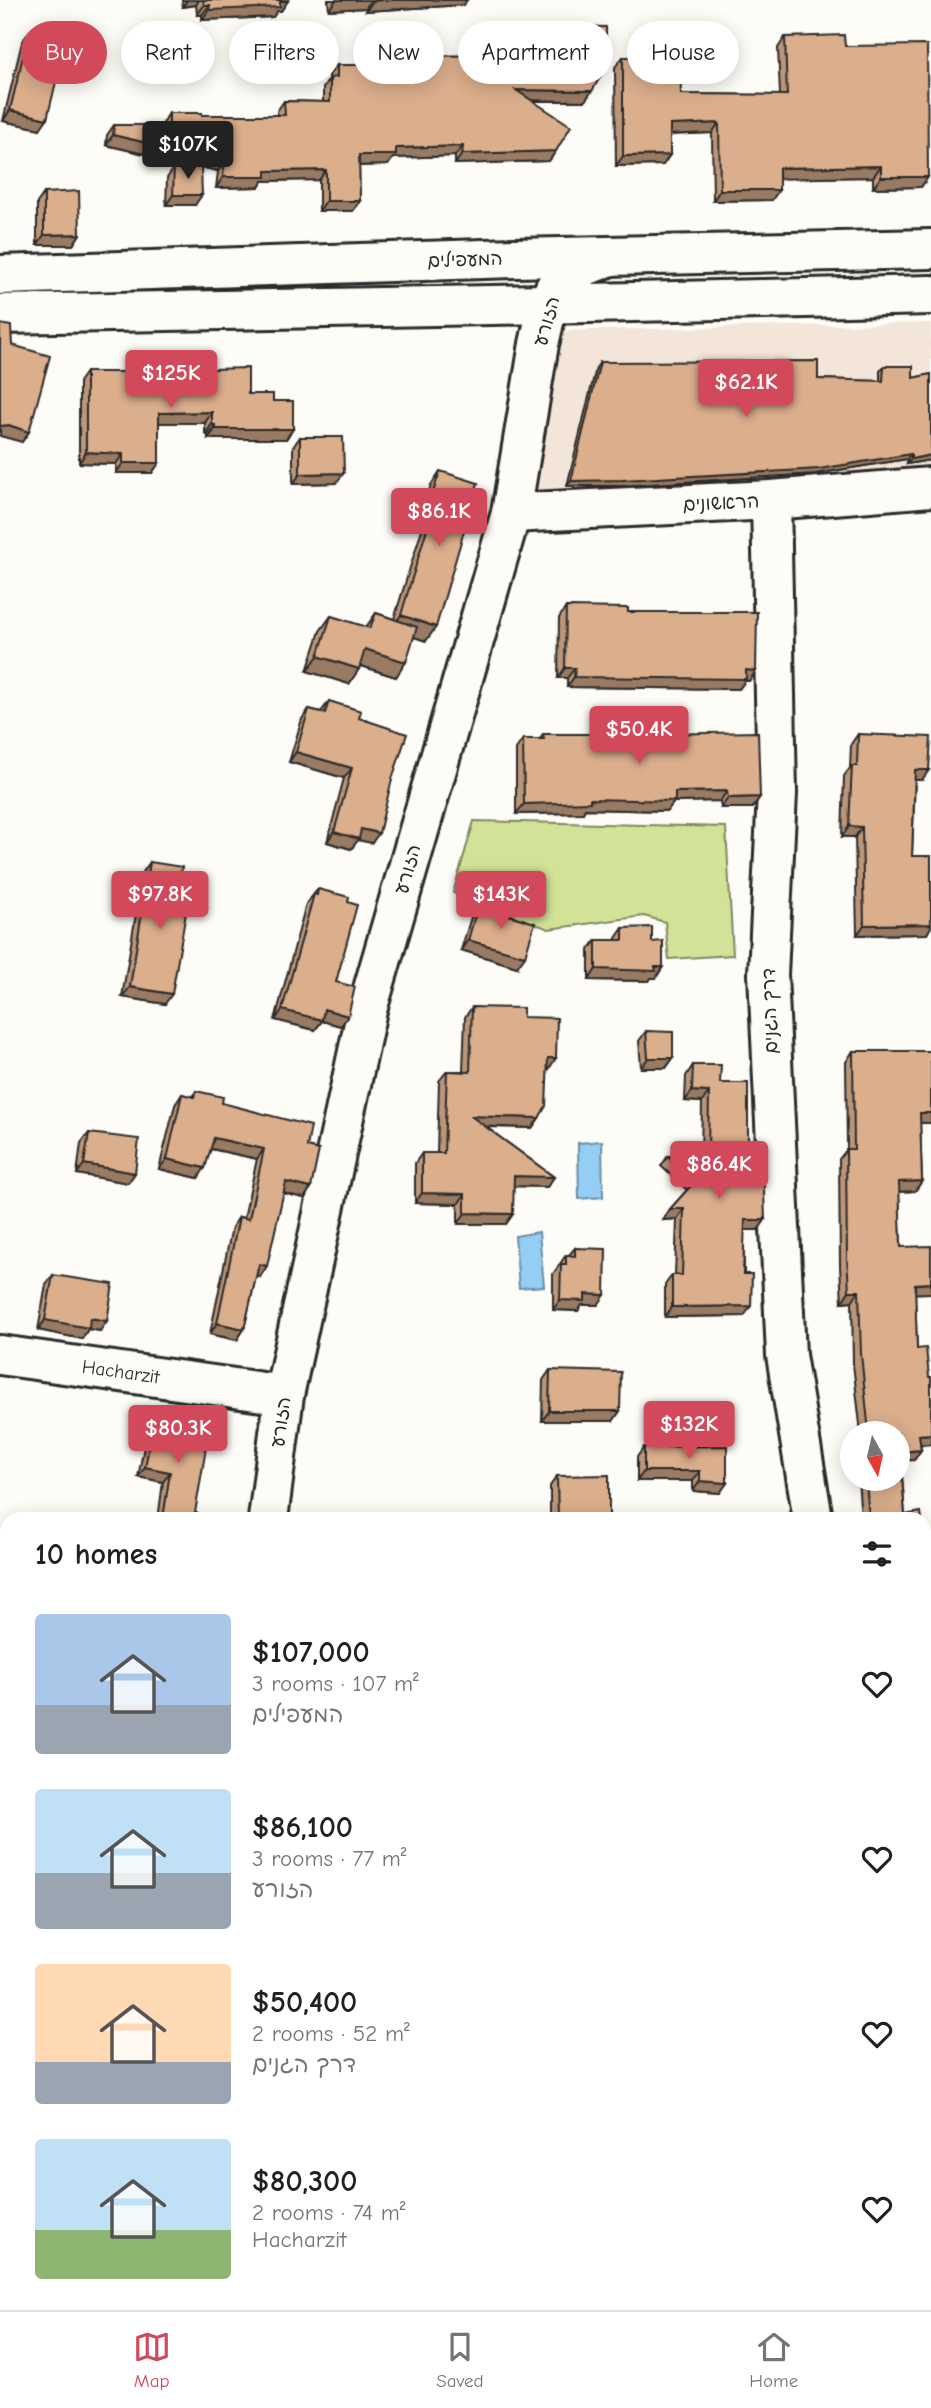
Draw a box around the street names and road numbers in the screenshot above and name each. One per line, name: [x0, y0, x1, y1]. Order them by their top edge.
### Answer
street label: המעפילים: [427, 248, 503, 272]
street label: הזורע: [529, 293, 565, 349]
street label: הראשונים: [682, 490, 760, 516]
street label: הזורע: [390, 841, 426, 897]
street label: דרך הגנים: [758, 968, 782, 1054]
street label: Hacharzit: [81, 1356, 162, 1388]
street label: הזורע: [267, 1395, 295, 1449]

